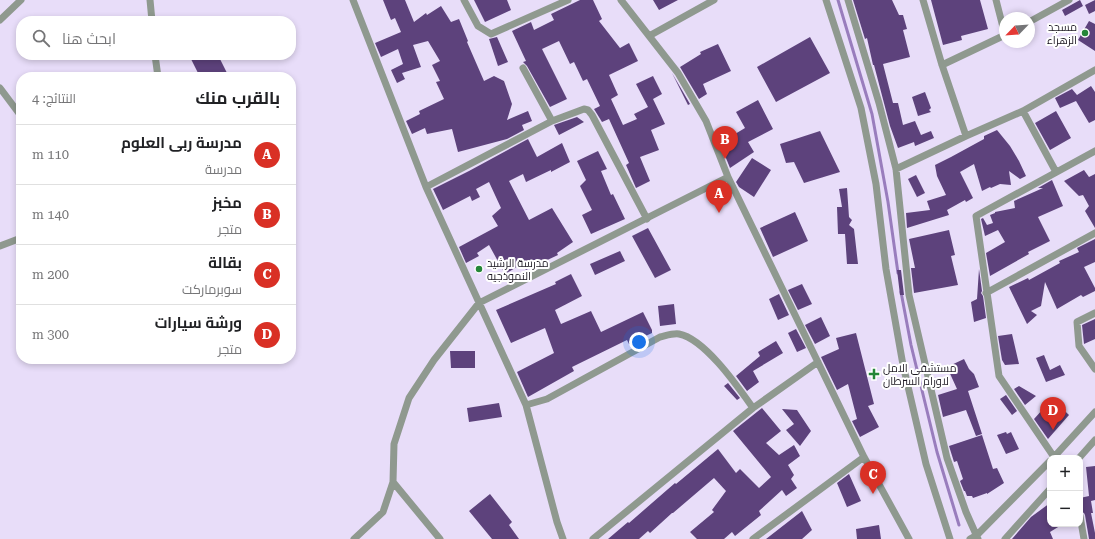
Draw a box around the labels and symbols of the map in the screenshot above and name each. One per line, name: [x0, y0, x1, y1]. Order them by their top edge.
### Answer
north arrow: [999, 12, 1035, 48]
place label: مسجد الزهراء: [1047, 21, 1077, 47]
marker: مسجد الزهراء: [1080, 28, 1090, 38]
pin: B: [712, 126, 738, 159]
pin: A: [706, 180, 732, 213]
place label: مدرسة الرشيد النموذجيه: [487, 257, 549, 283]
marker: مدرسة الرشيد النموذجيه: [474, 264, 484, 274]
your location: [629, 332, 649, 352]
place label: مستشفى الامل لاورام السرطان: [883, 362, 957, 389]
marker: مستشفى الامل لاورام السرطان: [868, 368, 880, 380]
pin: D: [1040, 397, 1066, 430]
pin: C: [860, 461, 886, 494]

